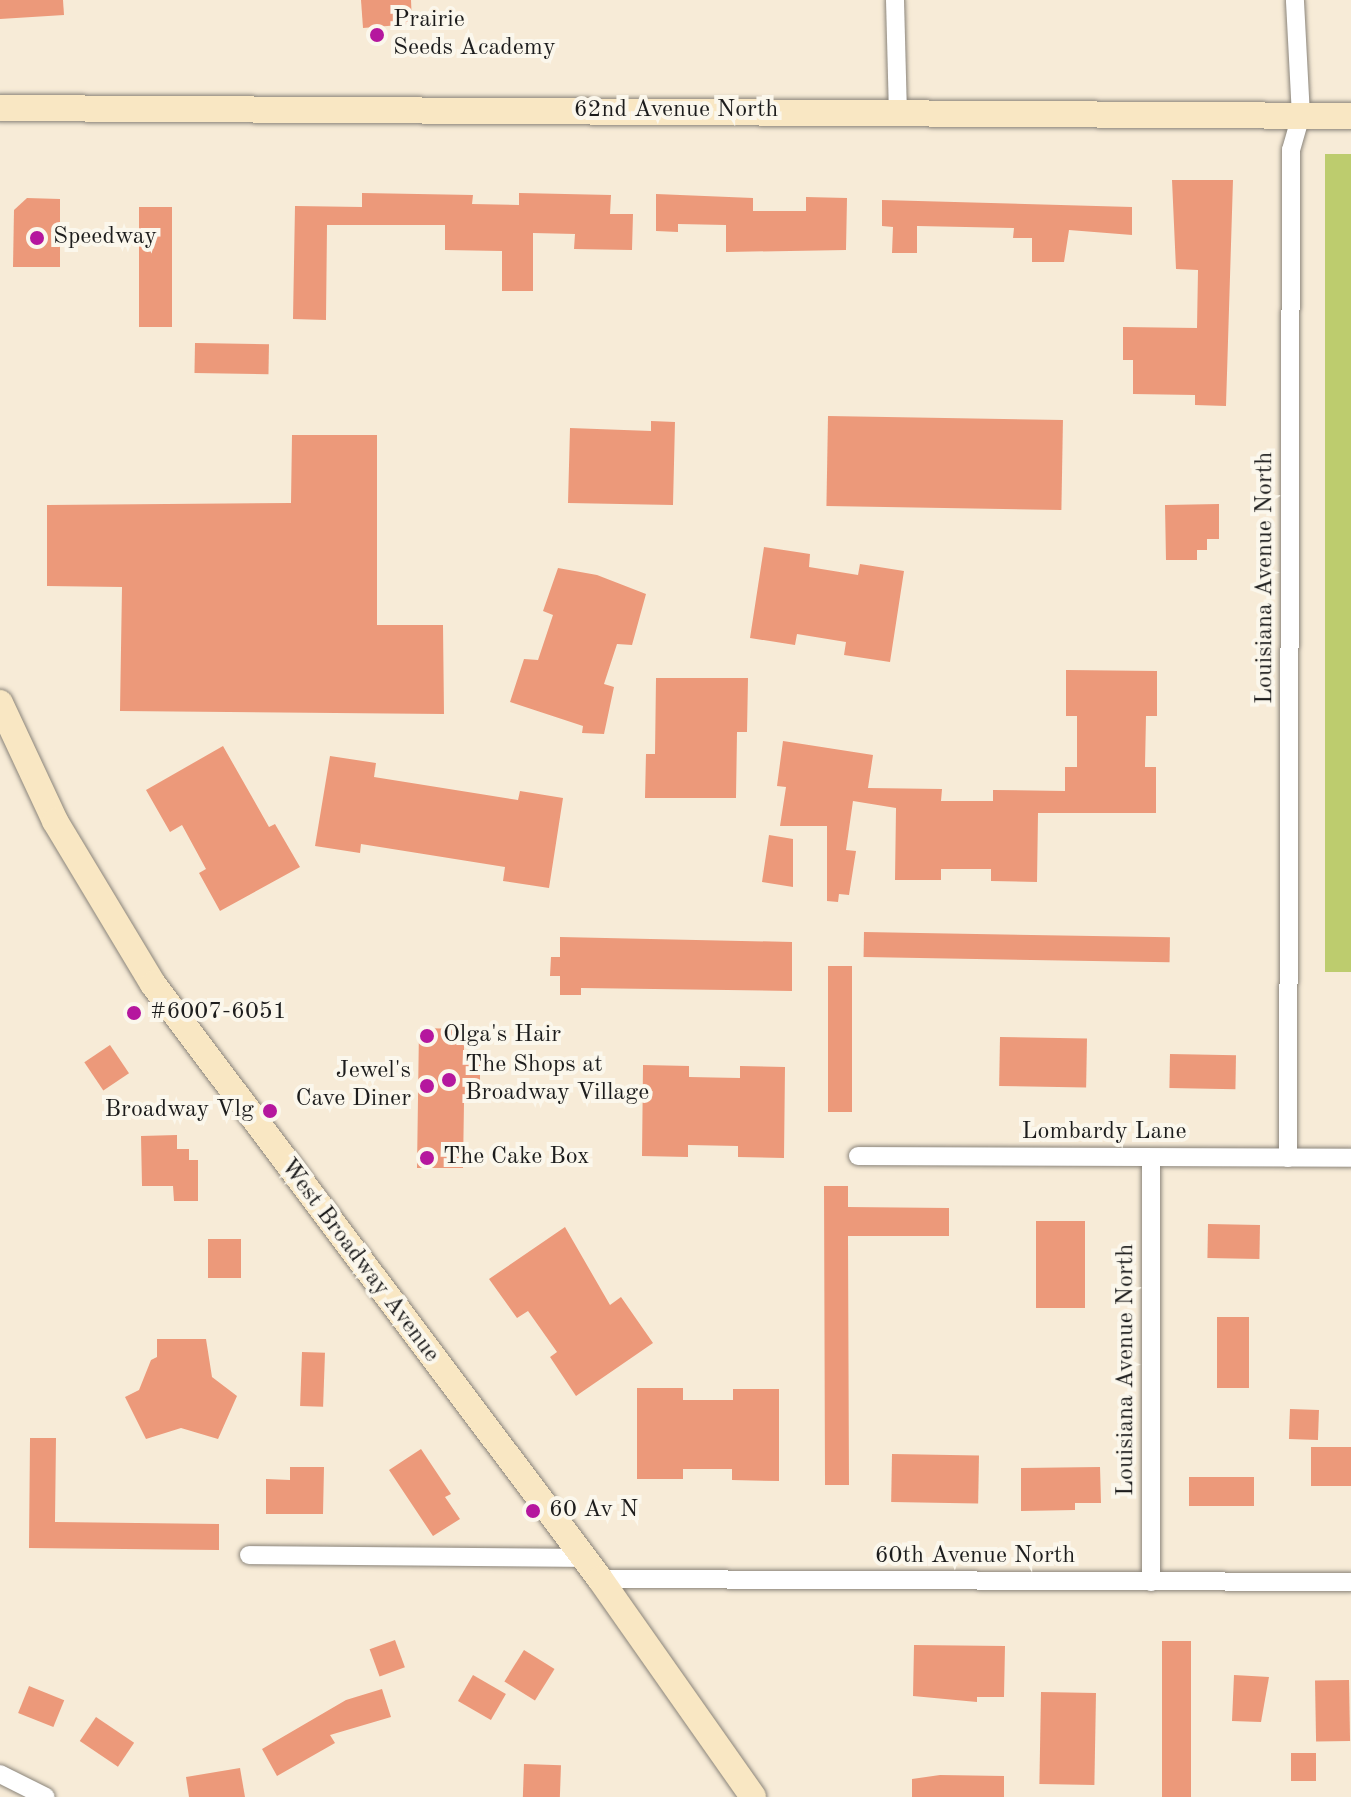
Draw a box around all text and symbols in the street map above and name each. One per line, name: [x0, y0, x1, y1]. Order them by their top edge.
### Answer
place label: Prairie Seeds Academy: [393, 7, 556, 63]
marker: Prairie Seeds Academy: [368, 26, 386, 44]
street label: 62nd Avenue North: [574, 97, 778, 125]
place label: Speedway: [53, 224, 157, 252]
marker: Speedway: [28, 229, 46, 247]
street label: Louisiana Avenue North: [1252, 452, 1280, 704]
place label: #6007-6051: [150, 999, 287, 1027]
marker: #6007-6051: [125, 1004, 143, 1022]
place label: Olga's Hair: [443, 1022, 561, 1050]
marker: Olga's Hair: [418, 1027, 436, 1045]
place label: The Shops at Broadway Village: [465, 1052, 649, 1108]
place label: Jewel's Cave Diner: [295, 1058, 411, 1114]
marker: The Shops at Broadway Village: [440, 1071, 458, 1089]
marker: Jewel's Cave Diner: [418, 1077, 436, 1095]
place label: Broadway Vlg: [105, 1097, 254, 1125]
marker: Broadway Vlg: [261, 1102, 279, 1120]
street label: Lombardy Lane: [1022, 1119, 1186, 1147]
place label: The Cake Box: [443, 1144, 589, 1172]
marker: The Cake Box: [418, 1149, 436, 1167]
street label: West Broadway Avenue: [273, 1153, 445, 1369]
street label: Louisiana Avenue North: [1113, 1244, 1141, 1496]
place label: 60 Av N: [549, 1497, 638, 1525]
marker: 60 Av N: [524, 1502, 542, 1520]
street label: 60th Avenue North: [875, 1543, 1075, 1571]

